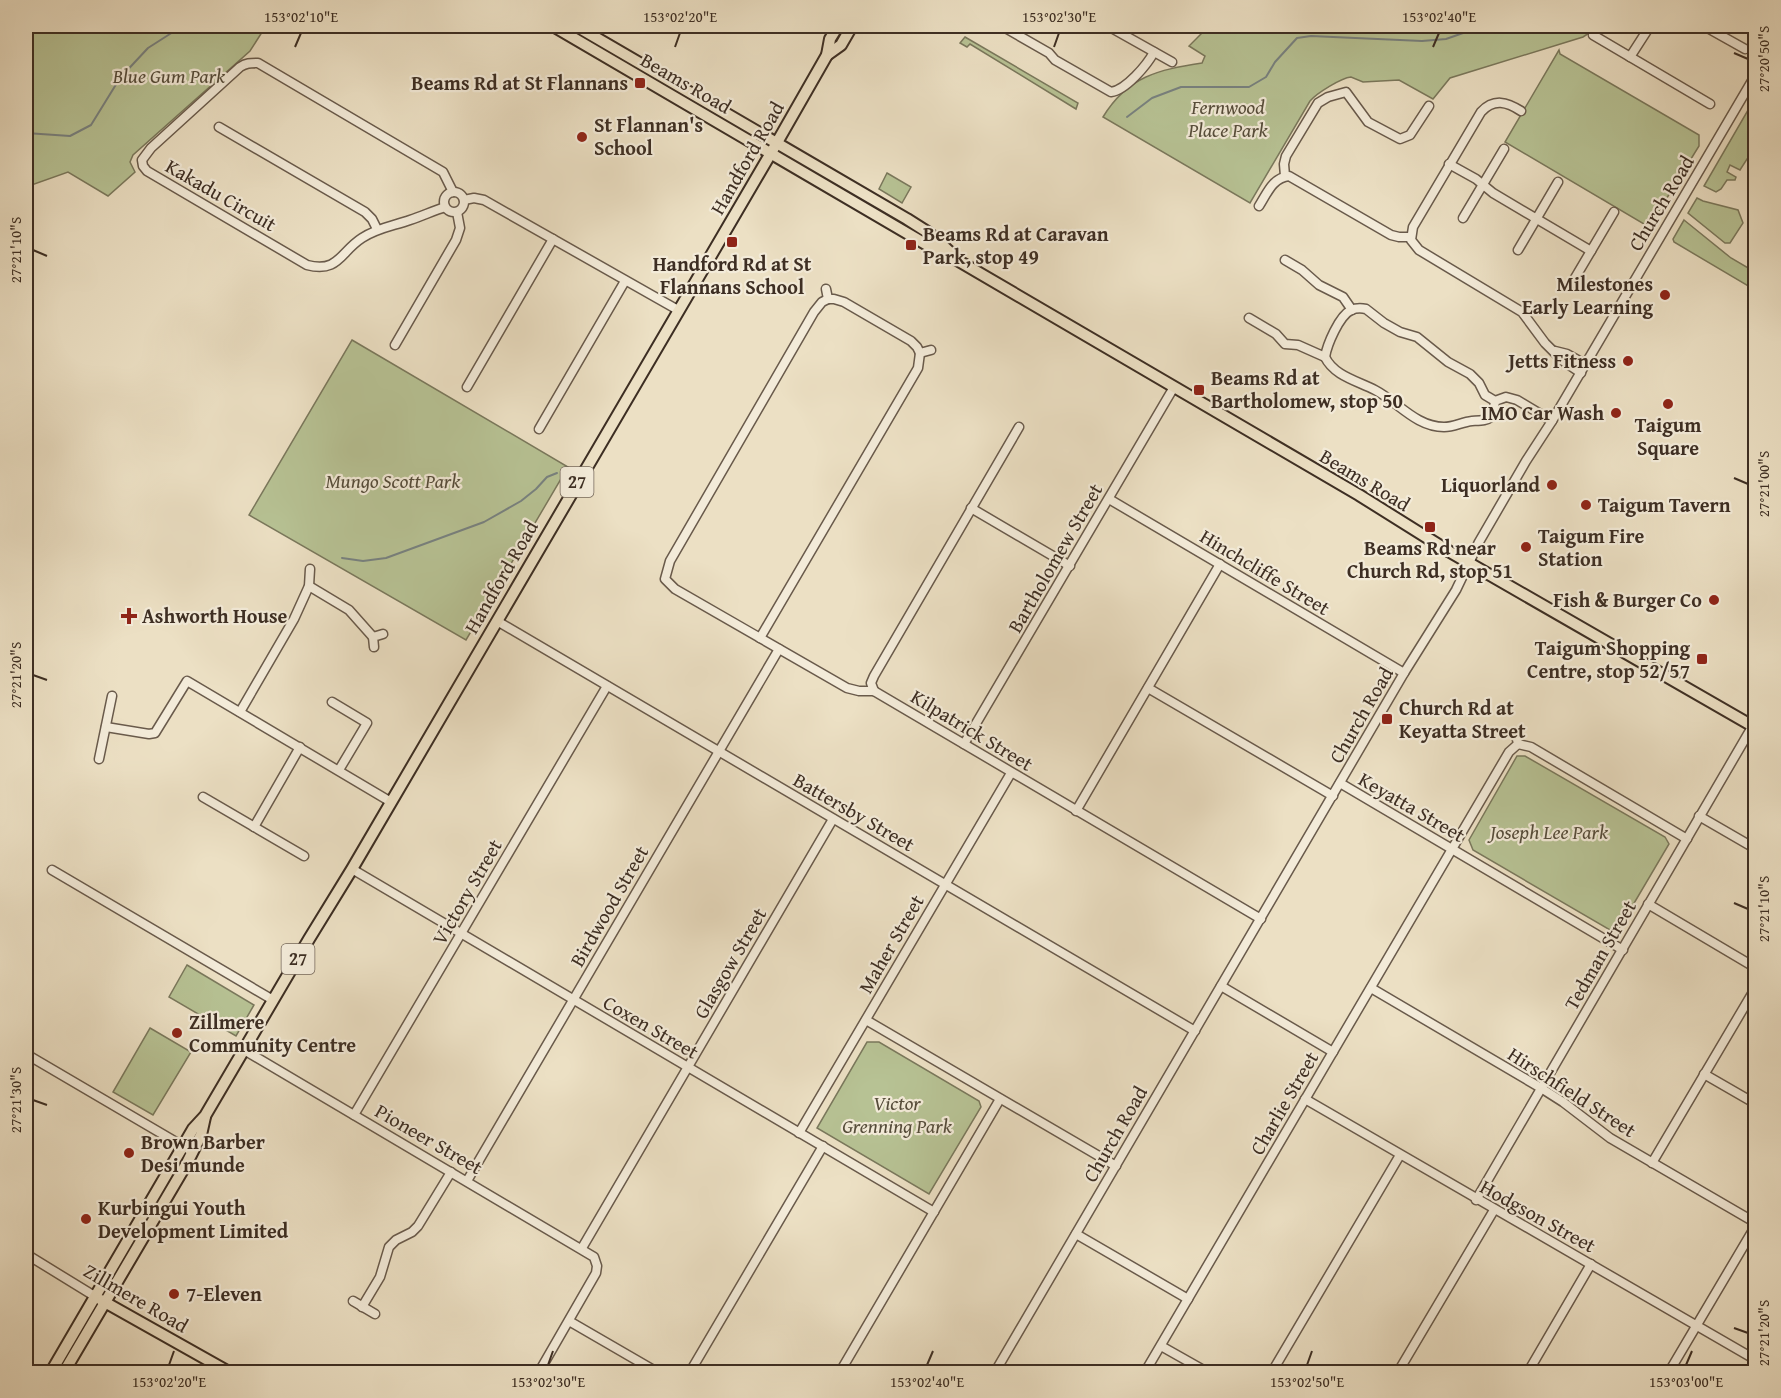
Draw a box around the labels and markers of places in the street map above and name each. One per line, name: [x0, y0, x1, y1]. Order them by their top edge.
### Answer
place label: Beams Rd at St Flannans: [411, 68, 628, 97]
marker: Beams Rd at St Flannans: [633, 76, 647, 90]
place label: St Flannan's School: [594, 110, 703, 162]
marker: St Flannan's School: [575, 130, 589, 144]
place label: Beams Rd at Caravan Park, stop 49: [923, 219, 1109, 271]
marker: Handford Rd at St Flannans School: [725, 235, 739, 249]
marker: Beams Rd at Caravan Park, stop 49: [904, 238, 918, 252]
place label: Handford Rd at St Flannans School: [653, 249, 812, 301]
place label: Milestones Early Learning: [1522, 269, 1653, 321]
marker: Milestones Early Learning: [1658, 288, 1672, 302]
place label: Jetts Fitness: [1505, 346, 1616, 375]
marker: Jetts Fitness: [1621, 354, 1635, 368]
place label: Beams Rd at Bartholomew, stop 50: [1211, 363, 1403, 415]
marker: Beams Rd at Bartholomew, stop 50: [1192, 383, 1206, 397]
marker: Taigum Square: [1661, 397, 1675, 411]
place label: IMO Car Wash: [1481, 398, 1604, 427]
marker: IMO Car Wash: [1609, 406, 1623, 420]
place label: Taigum Square: [1635, 410, 1701, 462]
place label: Liquorland: [1441, 470, 1541, 499]
marker: Liquorland: [1545, 478, 1559, 492]
place label: Taigum Tavern: [1598, 490, 1731, 519]
marker: Taigum Tavern: [1579, 498, 1593, 512]
marker: Beams Rd near Church Rd, stop 51: [1423, 520, 1437, 534]
place label: Taigum Fire Station: [1538, 521, 1644, 573]
place label: Beams Rd near Church Rd, stop 51: [1347, 533, 1513, 585]
marker: Taigum Fire Station: [1519, 540, 1533, 554]
place label: Fish & Burger Co: [1553, 585, 1702, 614]
marker: Fish & Burger Co: [1707, 593, 1721, 607]
place label: Ashworth House: [142, 601, 287, 630]
marker: Ashworth House: [120, 607, 138, 625]
place label: Taigum Shopping Centre, stop 52/57: [1527, 633, 1690, 685]
marker: Taigum Shopping Centre, stop 52/57: [1695, 652, 1709, 666]
place label: Church Rd at Keyatta Street: [1399, 693, 1526, 745]
marker: Church Rd at Keyatta Street: [1380, 712, 1394, 726]
place label: Zillmere Community Centre: [189, 1007, 356, 1059]
marker: Zillmere Community Centre: [170, 1026, 184, 1040]
place label: Brown Barber Desi munde: [141, 1127, 265, 1179]
marker: Brown Barber Desi munde: [122, 1146, 136, 1160]
place label: Kurbingui Youth Development Limited: [98, 1193, 289, 1245]
marker: Kurbingui Youth Development Limited: [79, 1212, 93, 1226]
place label: 7-Eleven: [186, 1279, 262, 1308]
marker: 7-Eleven: [167, 1287, 181, 1301]

